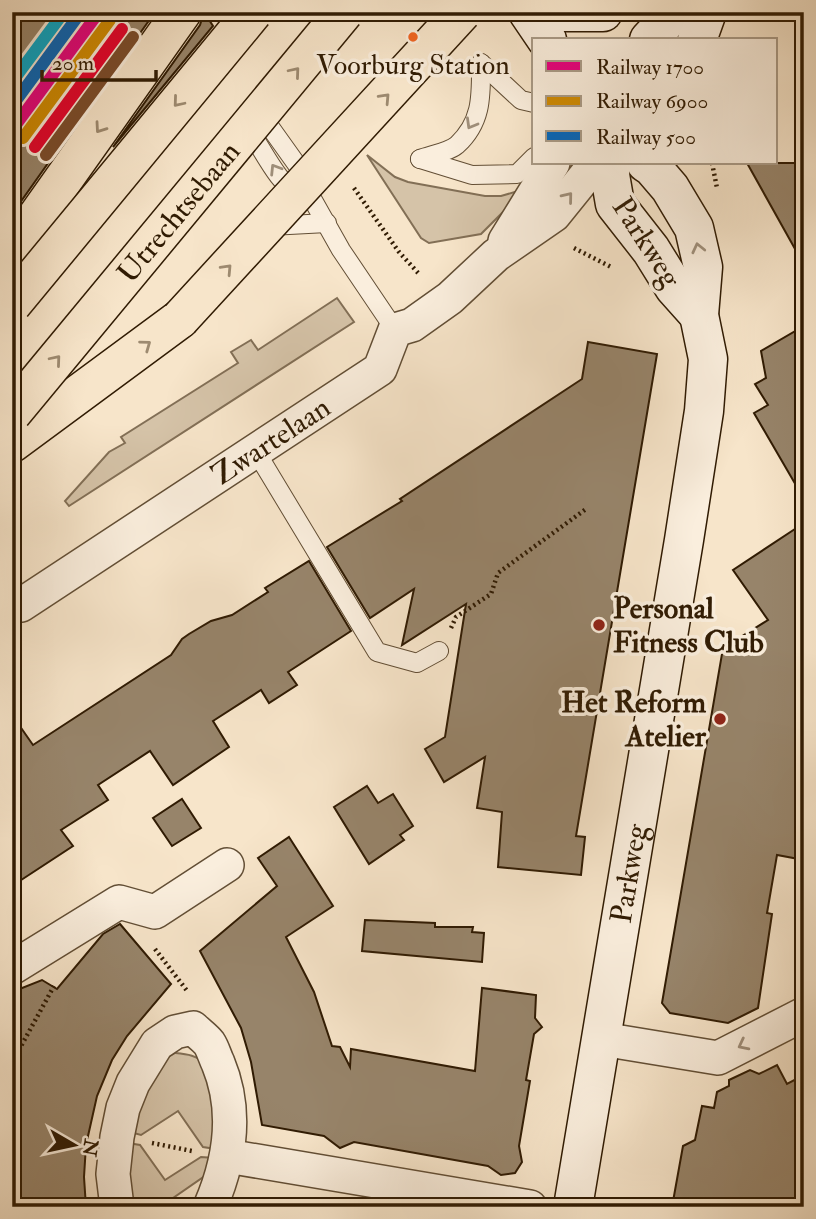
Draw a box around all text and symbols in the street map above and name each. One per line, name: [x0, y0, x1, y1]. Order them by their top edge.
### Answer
marker: Voorburg Station: [406, 30, 420, 44]
scale bar: [42, 38, 156, 82]
legend: [532, 38, 778, 164]
place label: Voorburg Station: [316, 48, 510, 83]
text: 20 m: [52, 50, 94, 77]
text: Railway 1700: [596, 54, 704, 81]
one-way arrow: [286, 67, 299, 79]
text: Railway 6900: [596, 88, 708, 115]
one-way arrow: [377, 93, 389, 106]
one-way arrow: [174, 94, 186, 107]
one-way arrow: [466, 117, 479, 130]
one-way arrow: [96, 120, 108, 133]
text: Railway 500: [596, 124, 696, 151]
street label: Utrechtsebaan: [109, 134, 248, 291]
one-way arrow: [270, 163, 283, 176]
street label: Parkweg: [604, 190, 690, 295]
one-way arrow: [559, 193, 572, 205]
one-way arrow: [692, 242, 707, 254]
one-way arrow: [218, 264, 231, 277]
one-way arrow: [138, 340, 151, 353]
one-way arrow: [48, 355, 60, 368]
street label: Zwartelaan: [205, 389, 337, 493]
place label: Personal Fitness Club: [613, 590, 764, 661]
marker: Personal Fitness Club: [591, 617, 607, 633]
place label: Het Reform Atelier: [561, 684, 707, 755]
marker: Het Reform Atelier: [712, 711, 728, 727]
street label: Parkweg: [603, 820, 656, 926]
one-way arrow: [738, 1037, 750, 1050]
north arrow: [38, 1110, 108, 1180]
text: N: [76, 1136, 103, 1159]

